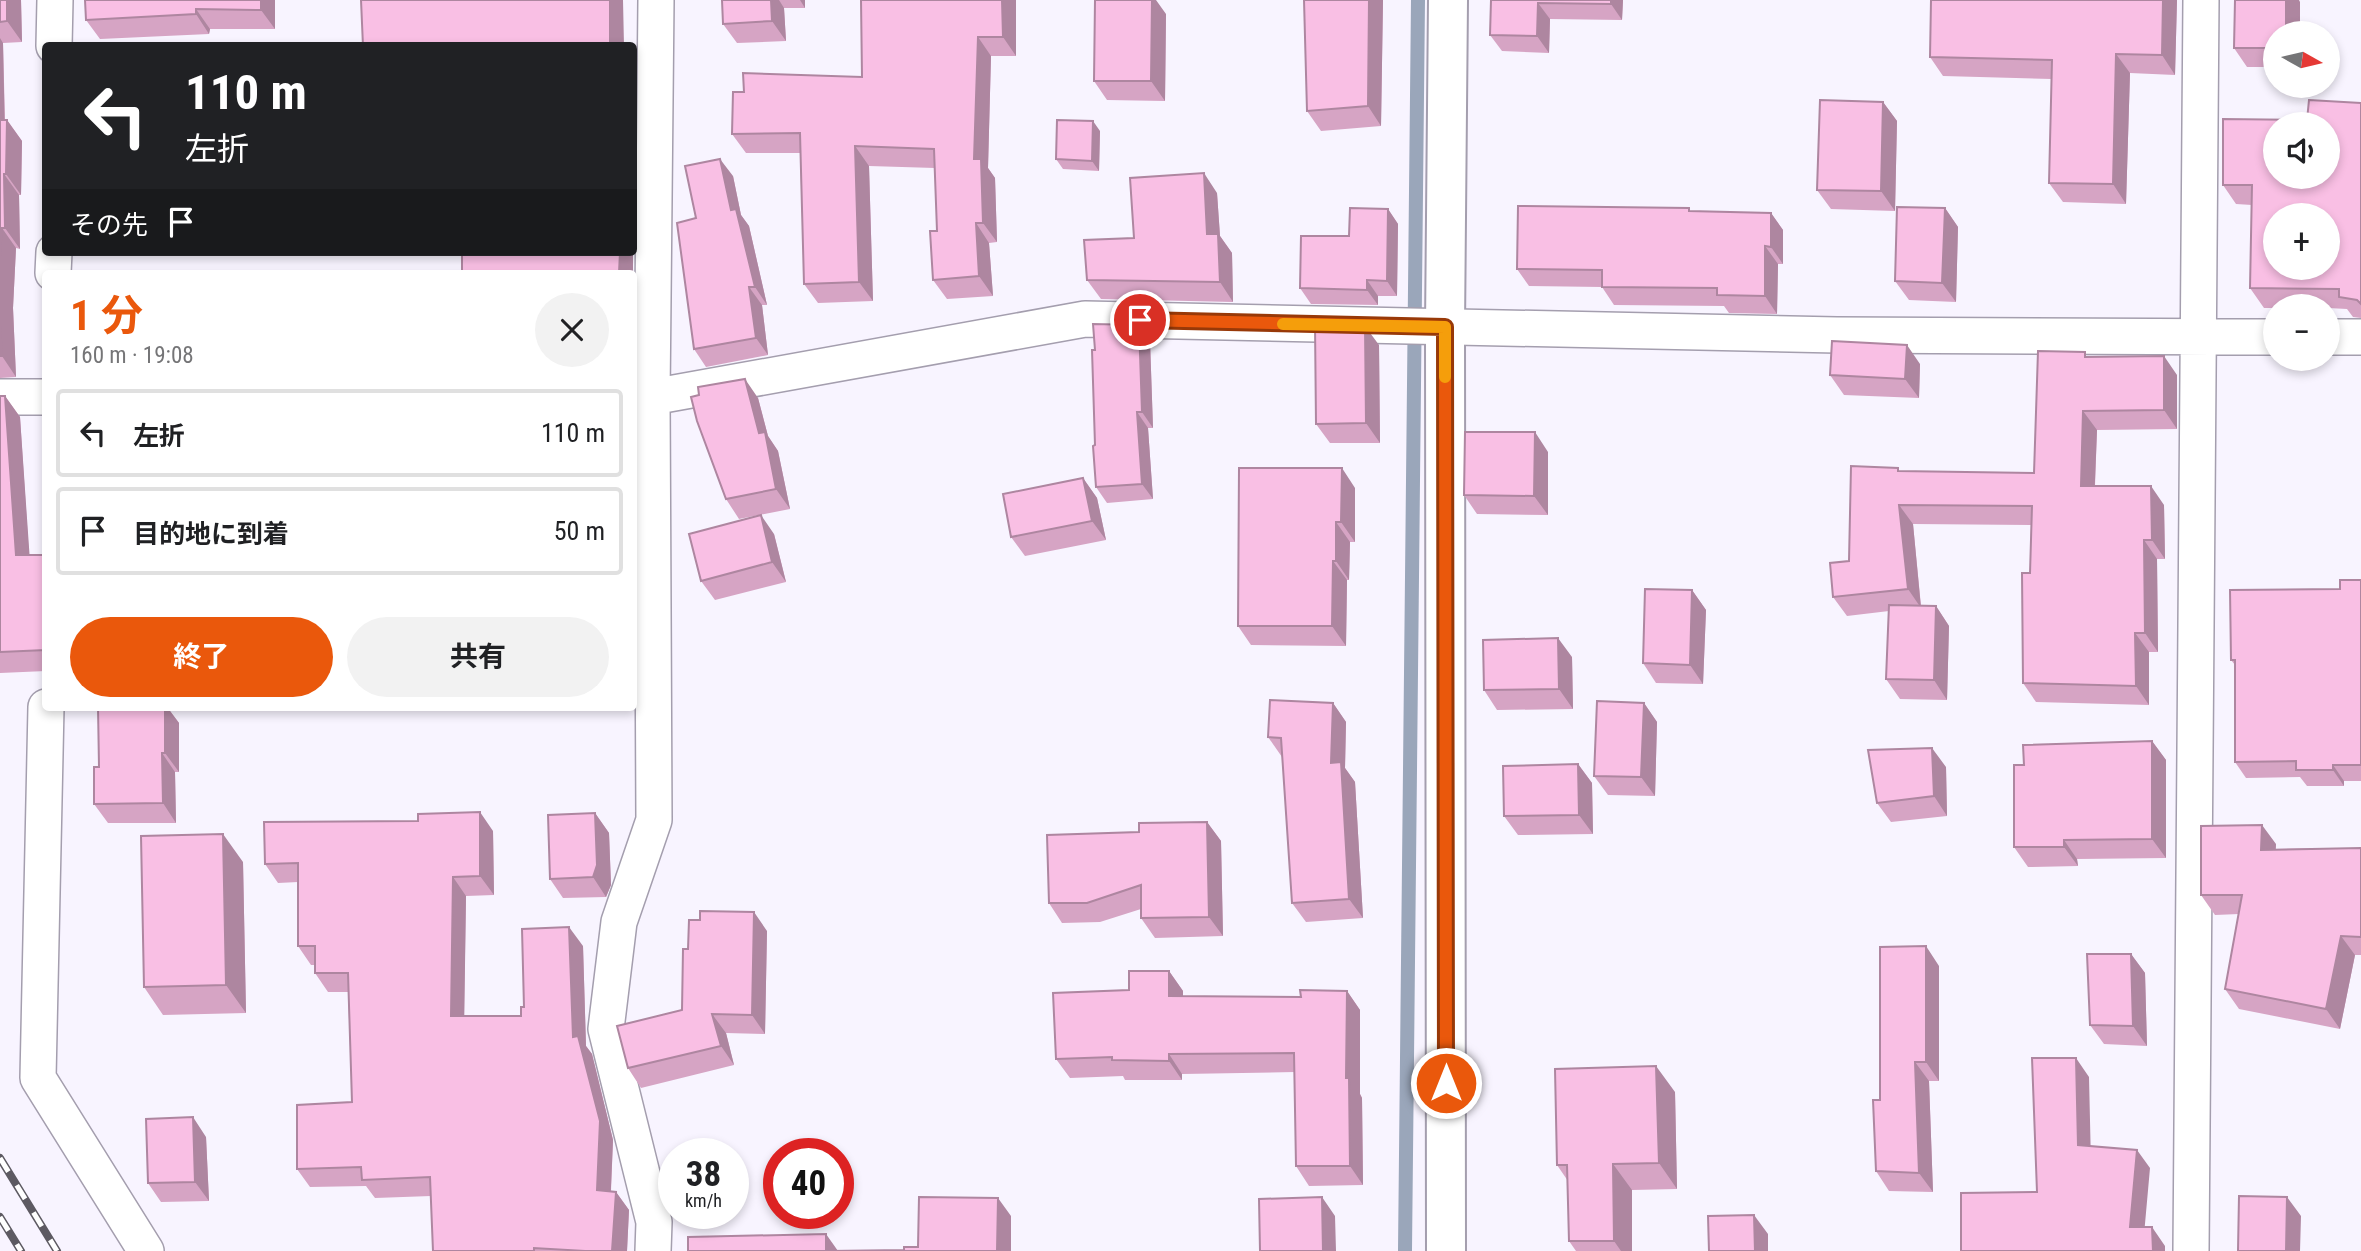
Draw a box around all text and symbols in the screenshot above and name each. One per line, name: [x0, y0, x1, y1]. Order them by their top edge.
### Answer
north arrow: [2263, 21, 2340, 98]
map controls: [2263, 21, 2340, 371]
text: 110 m: [185, 64, 307, 121]
icon: left: [70, 70, 161, 161]
button: sound: [2263, 112, 2340, 189]
text: 左折: [185, 130, 249, 168]
icon: arrive: [162, 203, 200, 241]
button: +: [2263, 203, 2340, 280]
text: その先: [70, 210, 148, 240]
pin: [1110, 290, 1170, 350]
text: 1 分: [70, 291, 143, 340]
button: close: [535, 293, 609, 367]
button: −: [2263, 294, 2340, 371]
icon: arrive: [1121, 301, 1159, 339]
text: 160 m · 19:08: [70, 342, 194, 369]
icon: left: [74, 414, 112, 452]
text: 110 m: [541, 418, 605, 448]
text: 左折: [133, 421, 185, 451]
icon: arrive: [74, 512, 112, 550]
text: 50 m: [554, 516, 605, 546]
text: 目的地に到着: [133, 519, 289, 549]
button: 終了: [70, 617, 333, 697]
button: 共有: [347, 617, 609, 697]
position arrow: [1409, 1046, 1483, 1120]
speed limit sign: 40: [763, 1138, 854, 1229]
text: 38: [686, 1154, 721, 1195]
text: km/h: [685, 1190, 722, 1211]

